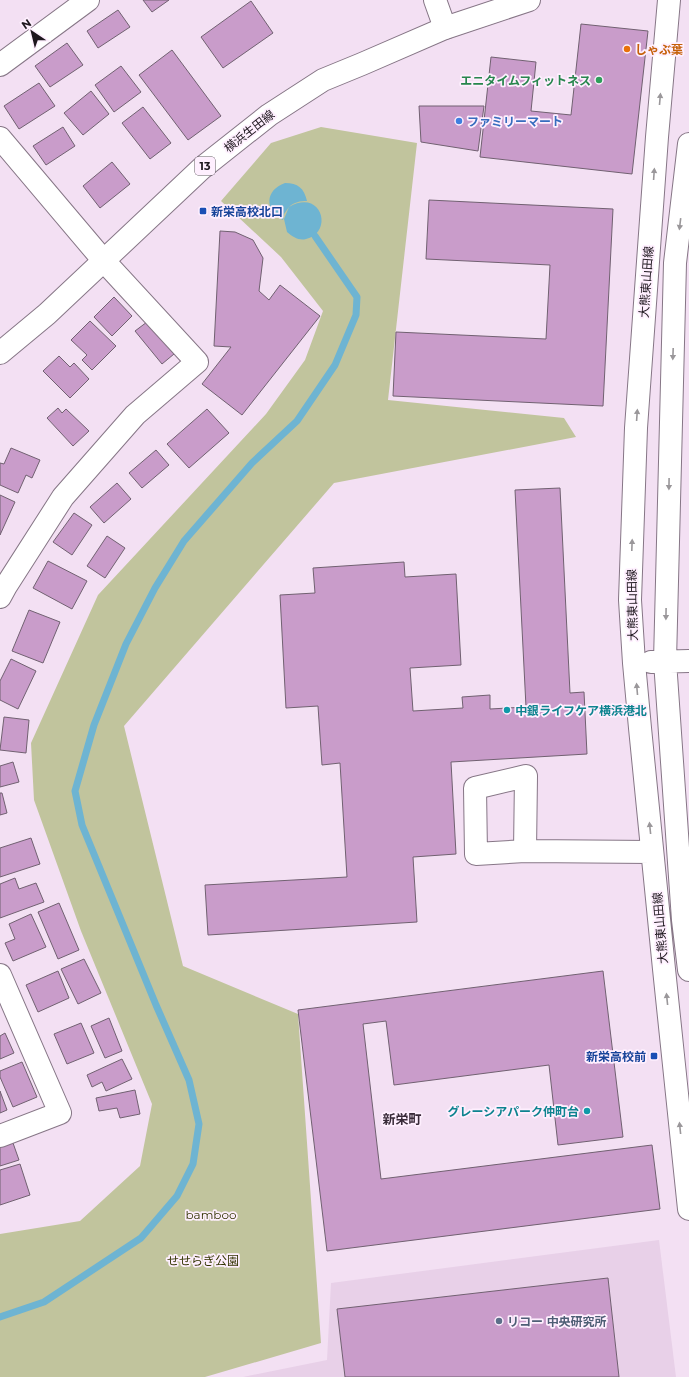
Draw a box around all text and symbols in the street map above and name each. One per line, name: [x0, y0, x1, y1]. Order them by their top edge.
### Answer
north arrow: [12, 12, 52, 52]
text: N: [19, 16, 34, 32]
place label: しゃぶ葉: [635, 42, 683, 57]
marker: しゃぶ葉: [622, 44, 632, 54]
place label: エニタイムフィットネス: [460, 73, 591, 88]
marker: エニタイムフィットネス: [594, 75, 604, 85]
one-way arrow: [657, 92, 664, 105]
street label: 横浜生田線: [221, 107, 277, 155]
place label: ファミリーマート: [467, 114, 563, 129]
marker: ファミリーマート: [454, 116, 464, 126]
road number: 13: [195, 157, 215, 175]
one-way arrow: [651, 168, 658, 180]
place label: 新栄高校北口: [211, 204, 283, 219]
marker: 新栄高校北口: [198, 206, 208, 216]
one-way arrow: [676, 218, 683, 230]
street label: 大熊東山田線: [636, 246, 656, 318]
one-way arrow: [669, 348, 676, 360]
one-way arrow: [633, 409, 640, 421]
one-way arrow: [666, 478, 672, 491]
one-way arrow: [629, 538, 635, 551]
street label: 大熊東山田線: [624, 569, 640, 641]
one-way arrow: [663, 608, 669, 621]
one-way arrow: [633, 683, 640, 695]
place label: 中銀ライフケア横浜港北: [515, 703, 647, 718]
marker: 中銀ライフケア横浜港北: [502, 705, 512, 715]
one-way arrow: [647, 822, 653, 834]
street label: 大熊東山田線: [649, 891, 671, 965]
one-way arrow: [664, 993, 670, 1005]
place label: 新栄高校前: [586, 1049, 646, 1064]
marker: 新栄高校前: [649, 1051, 659, 1061]
place label: グレーシアパーク仲町台: [447, 1104, 579, 1119]
marker: グレーシアパーク仲町台: [582, 1106, 592, 1116]
district label: 新栄町: [382, 1111, 422, 1127]
one-way arrow: [677, 1122, 684, 1134]
park label: bamboo: [185, 1207, 237, 1222]
park label: せせらぎ公園: [167, 1253, 239, 1268]
place label: リコー 中央研究所: [507, 1314, 606, 1329]
marker: リコー 中央研究所: [494, 1316, 504, 1326]

